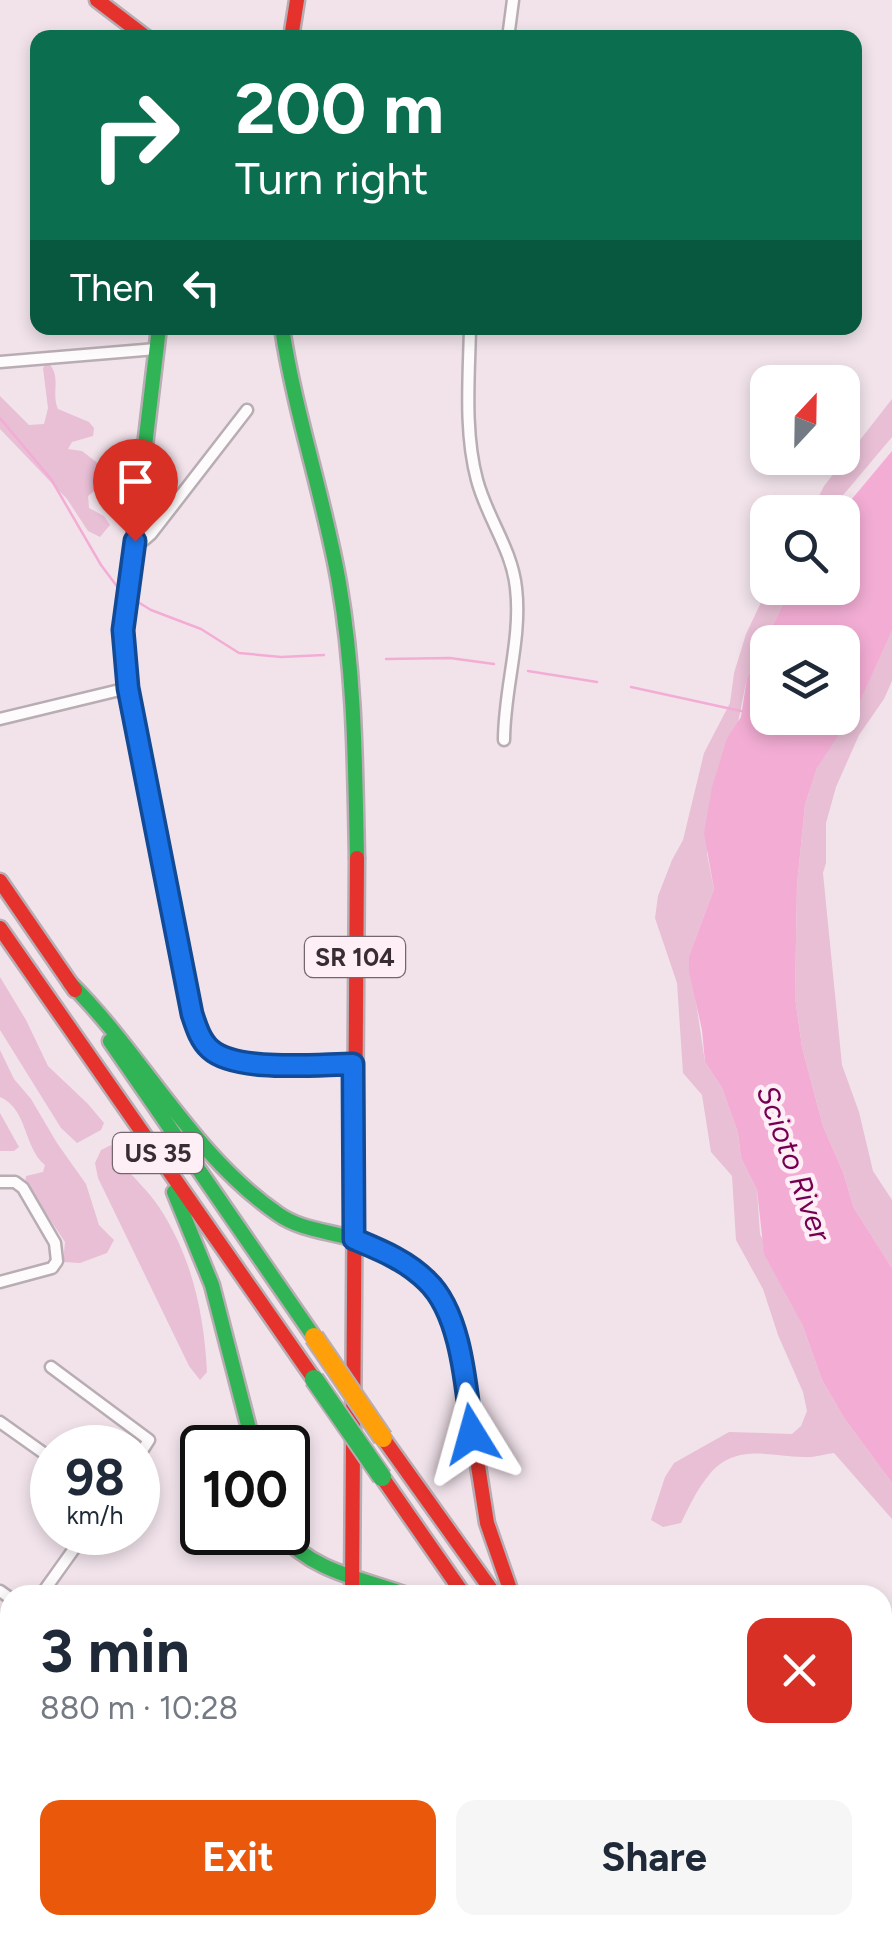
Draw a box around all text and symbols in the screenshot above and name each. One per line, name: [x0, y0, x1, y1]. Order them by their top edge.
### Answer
text: 200 m: [235, 66, 444, 151]
icon: right: [70, 70, 200, 200]
text: Turn right: [235, 151, 428, 205]
icon: left: [174, 260, 229, 315]
text: Then: [70, 265, 154, 311]
north arrow: [750, 365, 860, 475]
map controls: [750, 365, 860, 735]
pin: [93, 439, 178, 542]
icon: arrive: [108, 454, 163, 509]
button: search: [750, 495, 860, 605]
button: layers: [750, 625, 860, 735]
road number: SR 104: [305, 937, 405, 977]
water label: Scioto River: [749, 1080, 840, 1248]
road number: US 35: [113, 1133, 203, 1173]
position arrow: [420, 1382, 524, 1486]
speed limit sign: 100: [180, 1425, 310, 1555]
text: 98: [65, 1447, 125, 1508]
text: km/h: [66, 1500, 124, 1530]
text: 3 min: [40, 1615, 190, 1687]
button: close: [747, 1618, 852, 1723]
text: 880 m · 10:28: [40, 1689, 238, 1727]
button: Exit: [40, 1800, 436, 1915]
button: Share: [456, 1800, 852, 1915]

